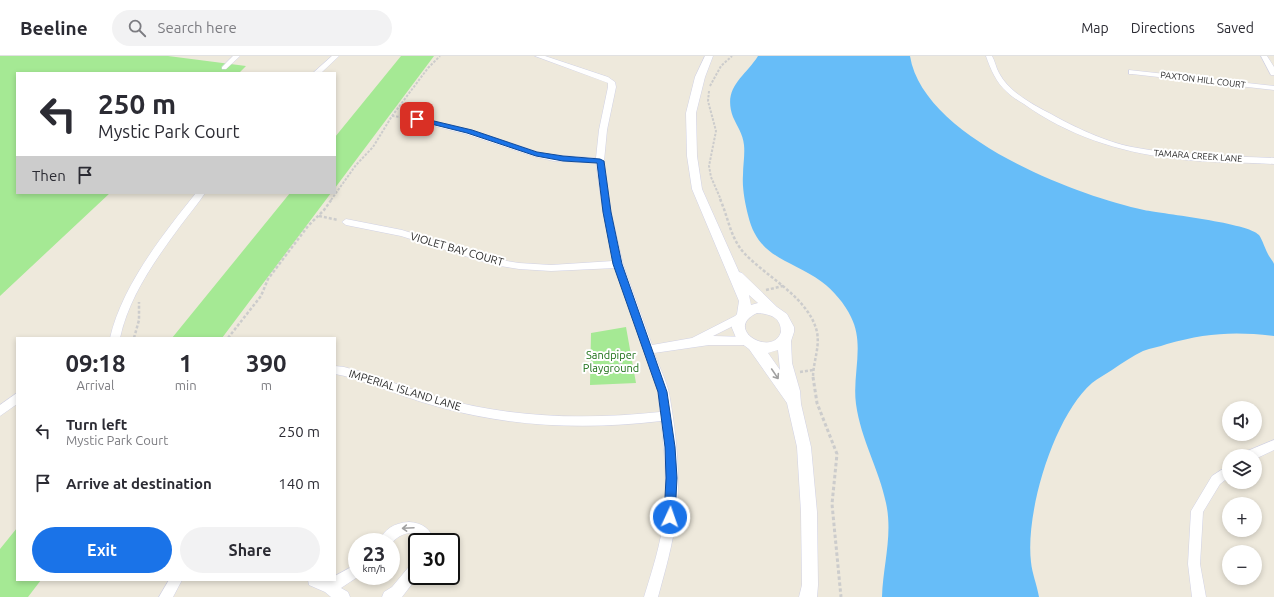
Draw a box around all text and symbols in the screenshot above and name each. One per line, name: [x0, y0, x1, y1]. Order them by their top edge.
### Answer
search box: [112, 10, 392, 46]
text: Beeline: [20, 17, 88, 39]
icon: search: [126, 17, 148, 39]
text: Search here: [158, 19, 237, 36]
text: Map: [1081, 20, 1109, 36]
text: Directions: [1131, 20, 1195, 36]
text: Saved: [1217, 20, 1254, 36]
street label: PAXTON HILL COURT: [1160, 70, 1246, 90]
icon: left: [32, 88, 84, 140]
text: 250 m: [98, 88, 176, 119]
pin: [400, 102, 434, 136]
icon: arrive: [406, 108, 428, 130]
text: Mystic Park Court: [98, 121, 240, 141]
street label: TAMARA CREEK LANE: [1153, 148, 1243, 164]
icon: arrive: [74, 164, 96, 186]
text: Then: [32, 167, 66, 184]
street label: VIOLET BAY COURT: [409, 230, 505, 268]
park label: Sandpiper Playground: [583, 349, 639, 374]
text: 09:18: [65, 350, 125, 377]
text: 1: [179, 350, 192, 377]
text: 390: [246, 350, 287, 377]
street label: IMPERIAL ISLAND LANE: [347, 367, 463, 413]
one-way arrow: [771, 368, 779, 379]
text: Arrival: [76, 378, 114, 392]
text: min: [175, 378, 197, 392]
text: m: [261, 378, 272, 392]
map controls: [1222, 401, 1262, 585]
button: sound: [1222, 401, 1262, 441]
text: Turn left: [66, 416, 127, 433]
icon: left: [32, 420, 54, 442]
text: 250 m: [278, 423, 320, 440]
text: Mystic Park Court: [66, 433, 168, 447]
button: layers: [1222, 449, 1262, 489]
icon: arrive: [32, 472, 54, 494]
text: Arrive at destination: [66, 475, 212, 492]
text: 140 m: [278, 475, 320, 492]
position arrow: [649, 496, 691, 538]
button: +: [1222, 497, 1262, 537]
one-way arrow: [402, 525, 415, 532]
button: Exit: [32, 527, 172, 573]
button: Share: [180, 527, 320, 573]
speed limit sign: 30: [408, 533, 460, 585]
text: 23: [363, 542, 385, 565]
button: −: [1222, 545, 1262, 585]
text: km/h: [362, 563, 386, 574]

